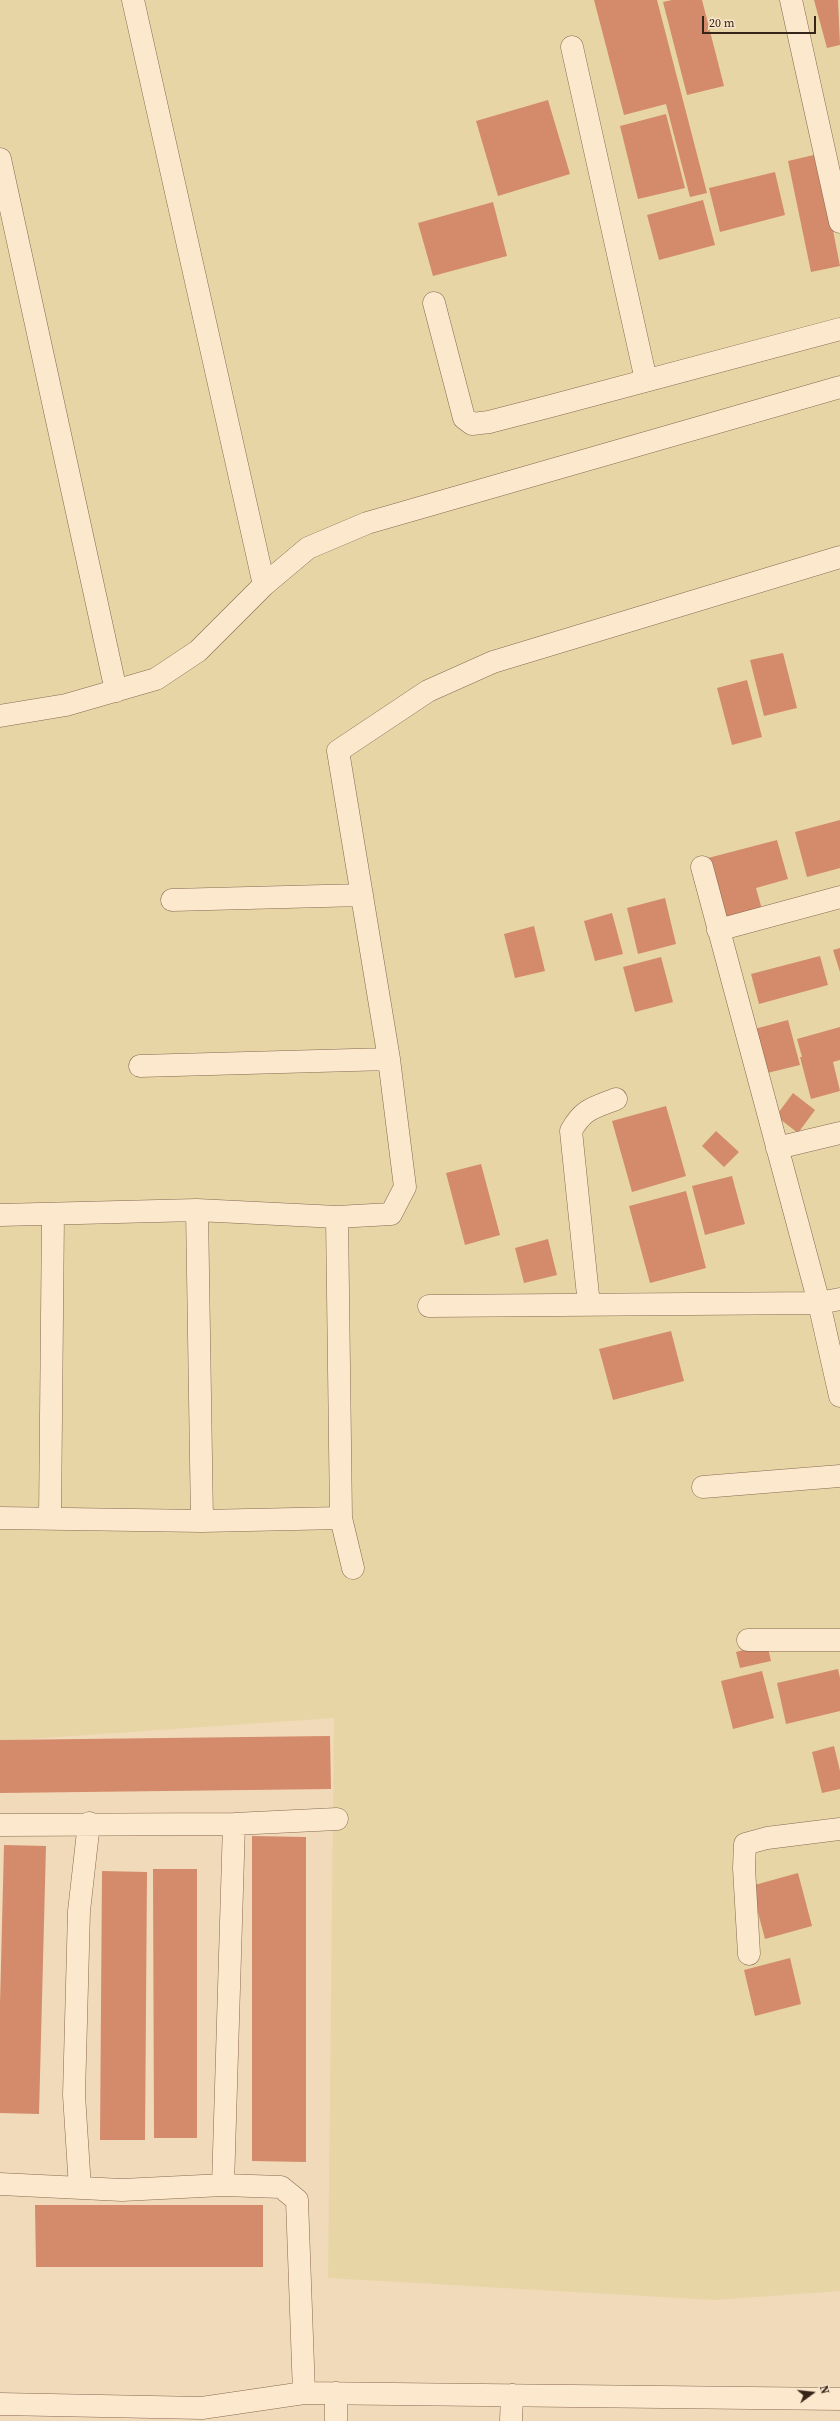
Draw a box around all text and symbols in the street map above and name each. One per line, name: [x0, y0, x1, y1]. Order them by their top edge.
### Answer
scale bar: [704, 8, 818, 34]
text: 20 m: [709, 15, 735, 31]
north arrow: [792, 2373, 832, 2413]
text: N: [816, 2384, 832, 2396]

